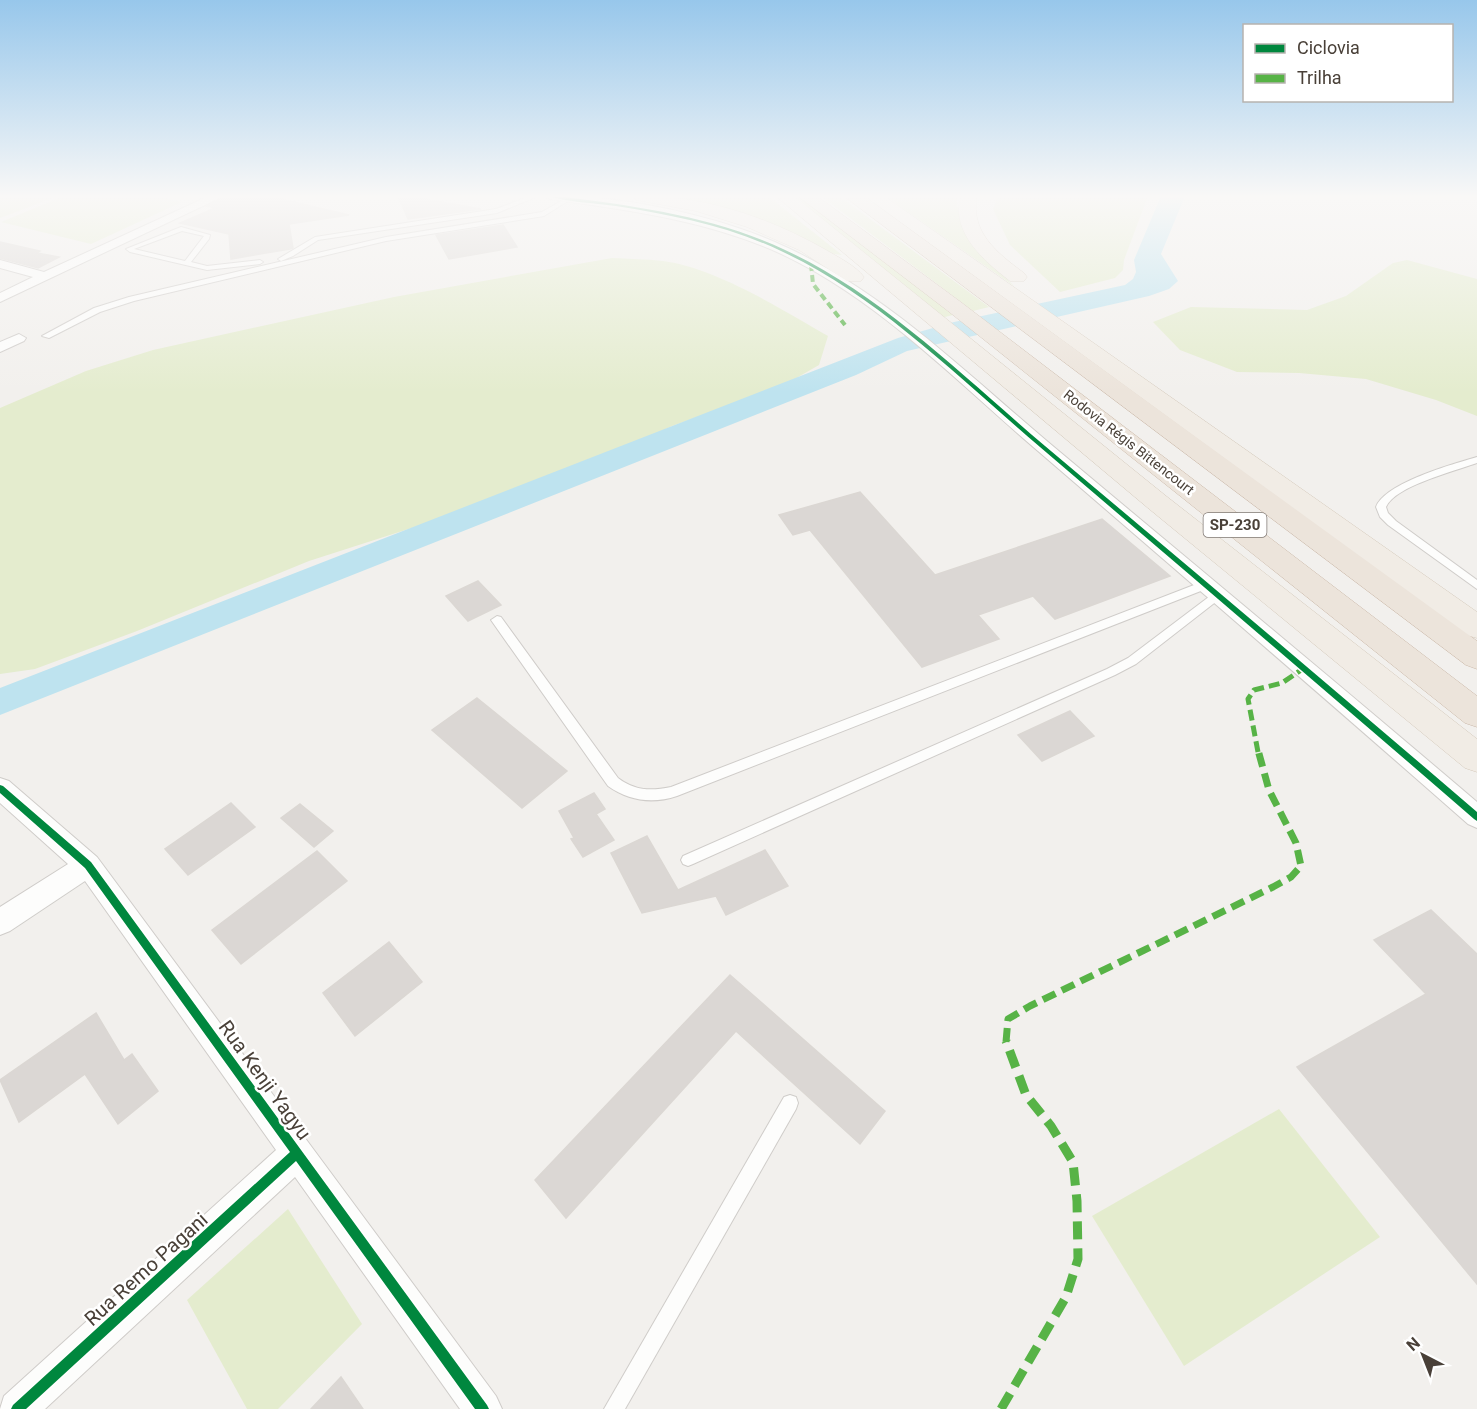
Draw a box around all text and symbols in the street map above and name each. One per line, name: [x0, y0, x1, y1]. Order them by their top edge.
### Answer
legend: [1243, 24, 1453, 102]
text: Ciclovia: [1297, 37, 1360, 58]
text: Trilha: [1297, 67, 1342, 88]
street label: Rodovia Régis Bittencourt: [1061, 386, 1198, 498]
road number: SP-230: [1204, 513, 1266, 537]
street label: Rua Kenji Yagyu: [214, 1016, 316, 1144]
street label: Rua Remo Pagani: [79, 1207, 213, 1331]
north arrow: [1393, 1325, 1453, 1385]
text: N: [1403, 1333, 1424, 1355]

